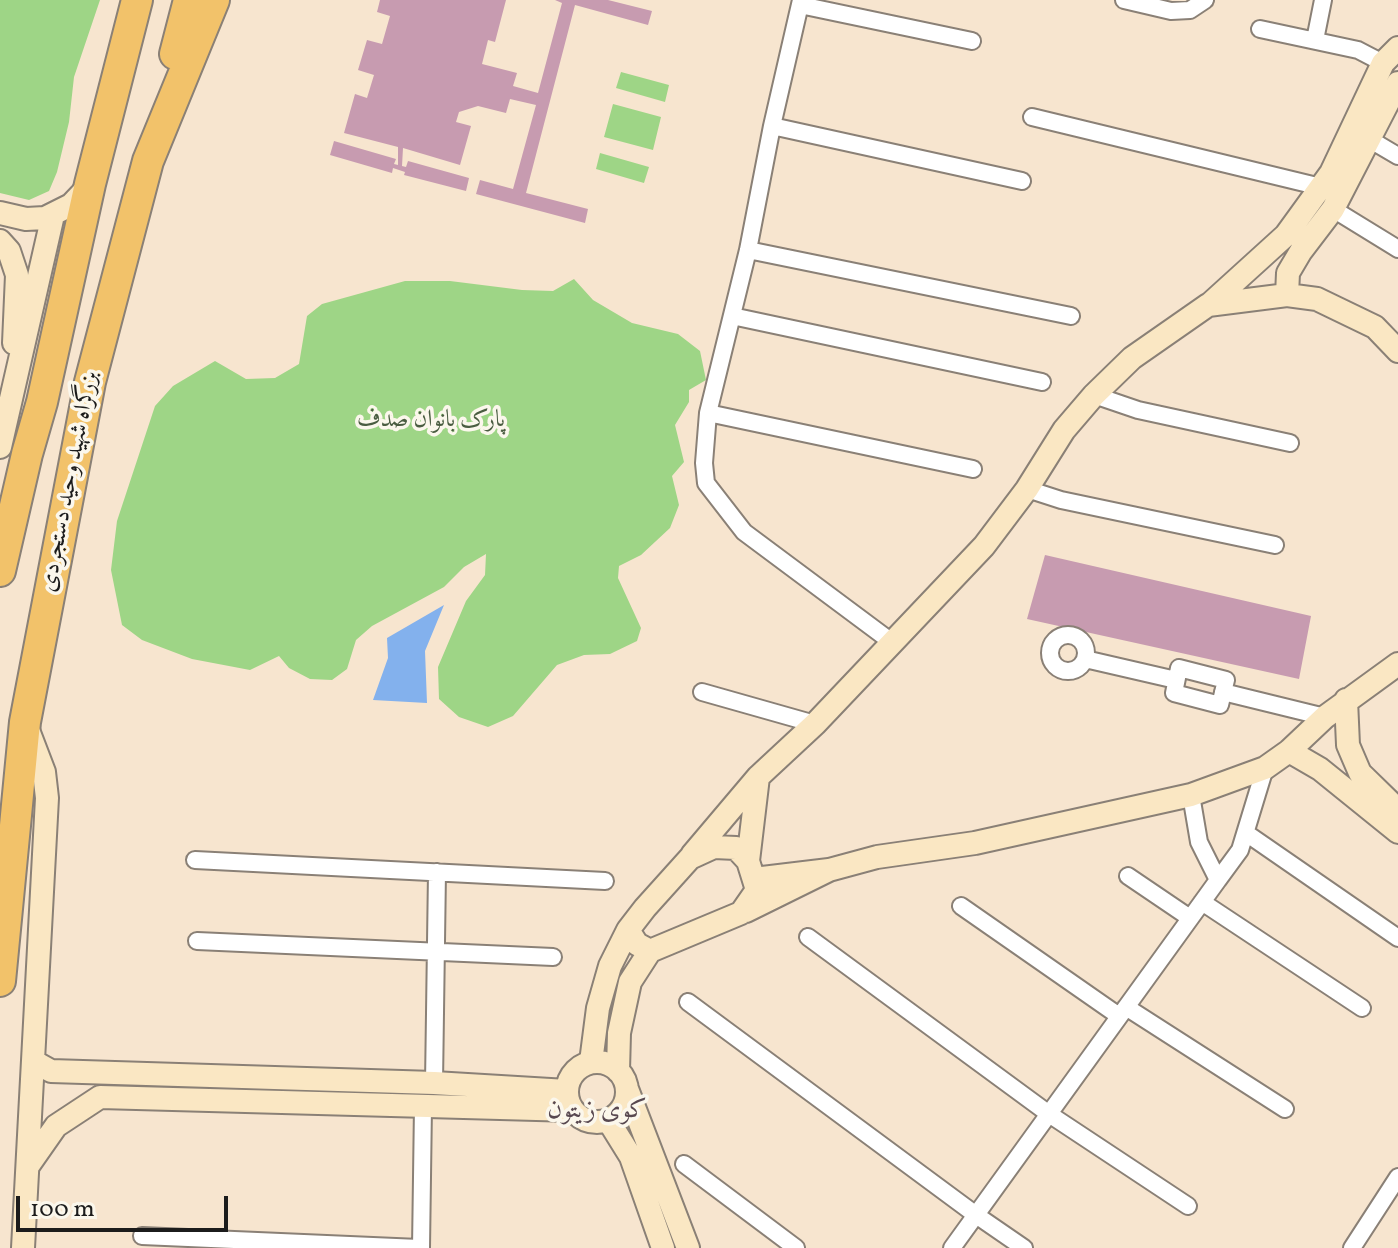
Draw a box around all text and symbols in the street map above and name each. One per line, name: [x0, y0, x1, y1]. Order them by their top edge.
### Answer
street label: بزرگراه شهید وحید دستجردی: [36, 369, 106, 595]
park label: پارک بانوان صدف: [357, 408, 505, 436]
district label: کوی زیتون: [547, 1096, 647, 1128]
scale bar: [20, 1180, 232, 1230]
text: 100 m: [30, 1193, 95, 1227]

